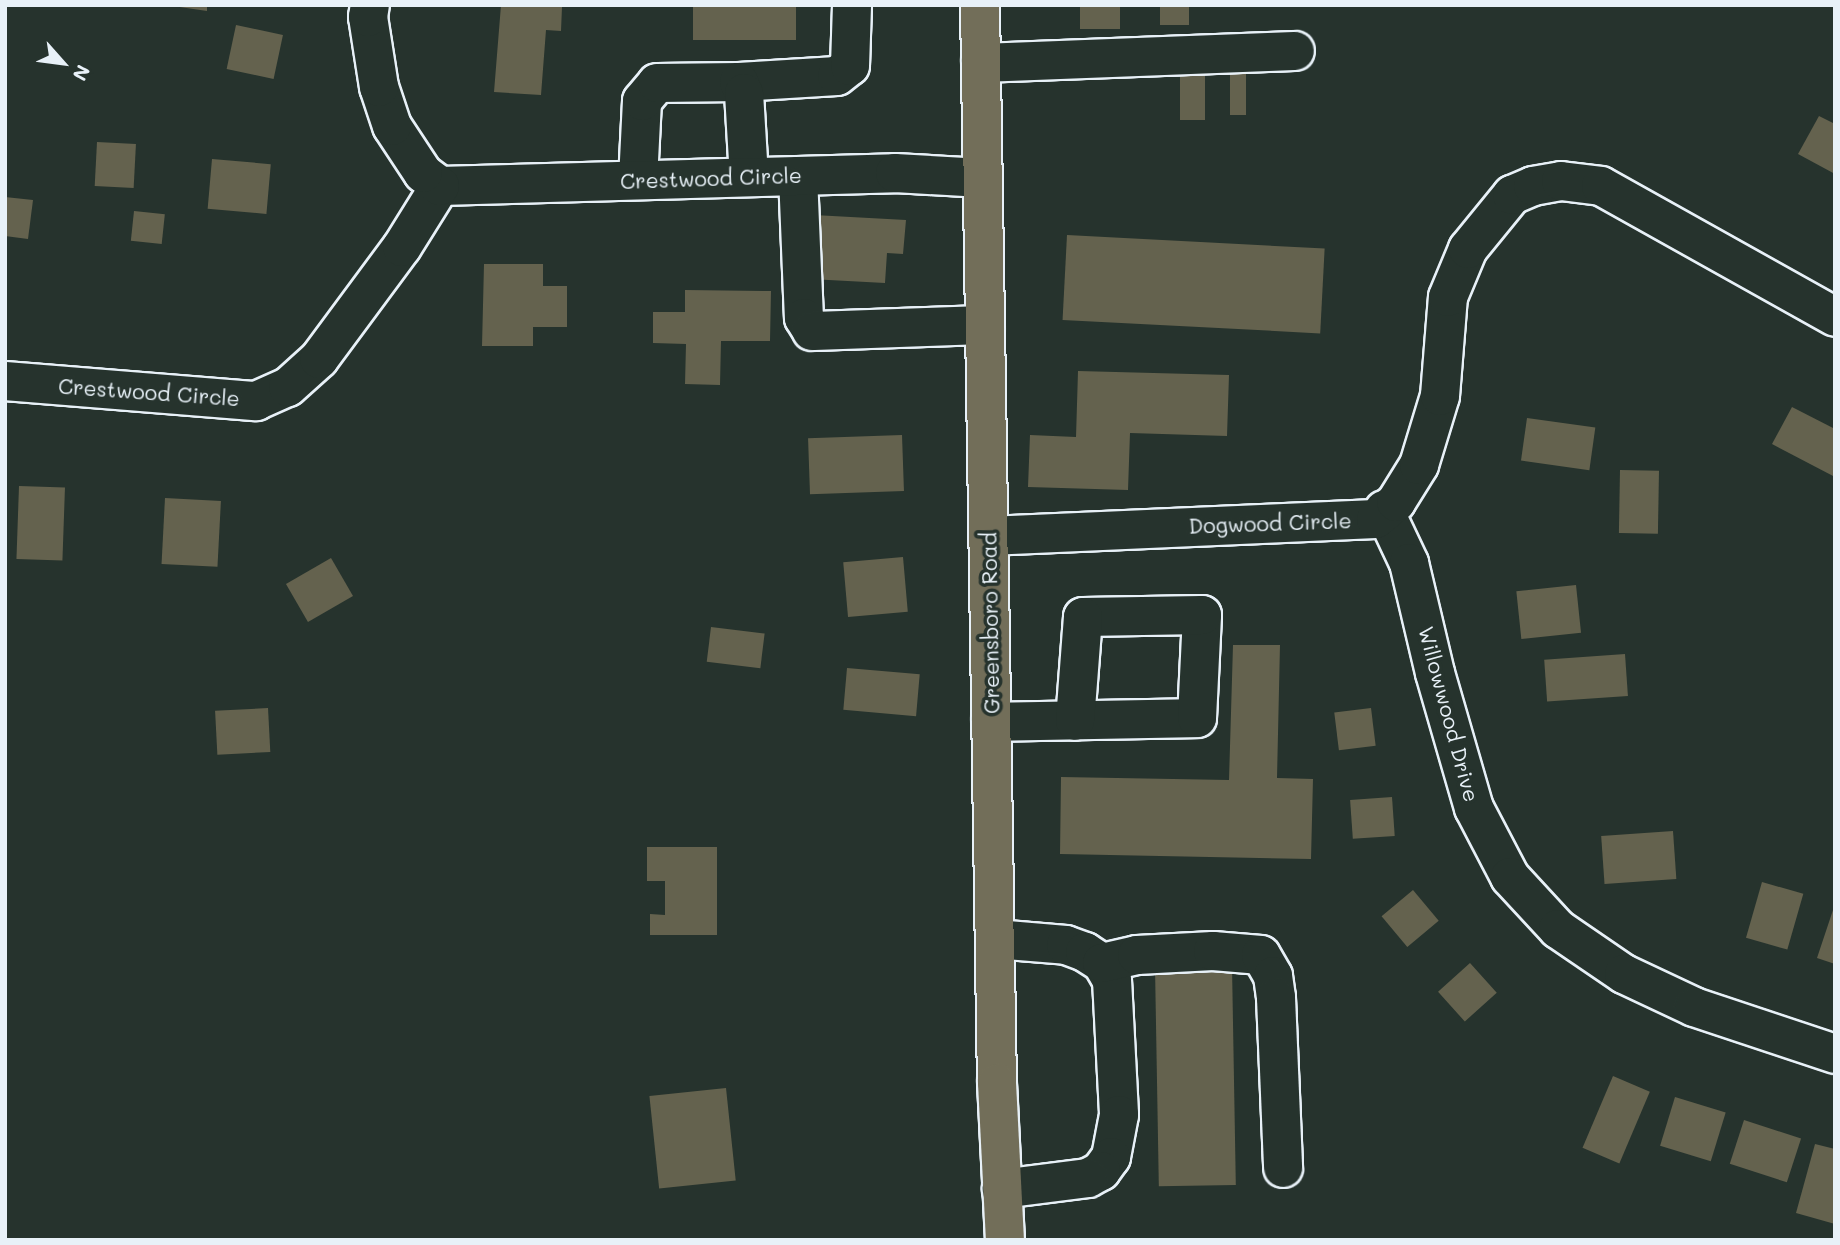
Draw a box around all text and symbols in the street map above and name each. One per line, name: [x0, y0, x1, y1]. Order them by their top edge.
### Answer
north arrow: [28, 28, 98, 98]
text: N: [68, 61, 96, 85]
street label: Crestwood Circle: [620, 162, 802, 194]
street label: Crestwood Circle: [57, 373, 241, 411]
street label: Dogwood Circle: [1188, 508, 1352, 538]
street label: Greensboro Road: [976, 532, 1004, 714]
street label: Willowwood Drive: [1413, 623, 1485, 805]

